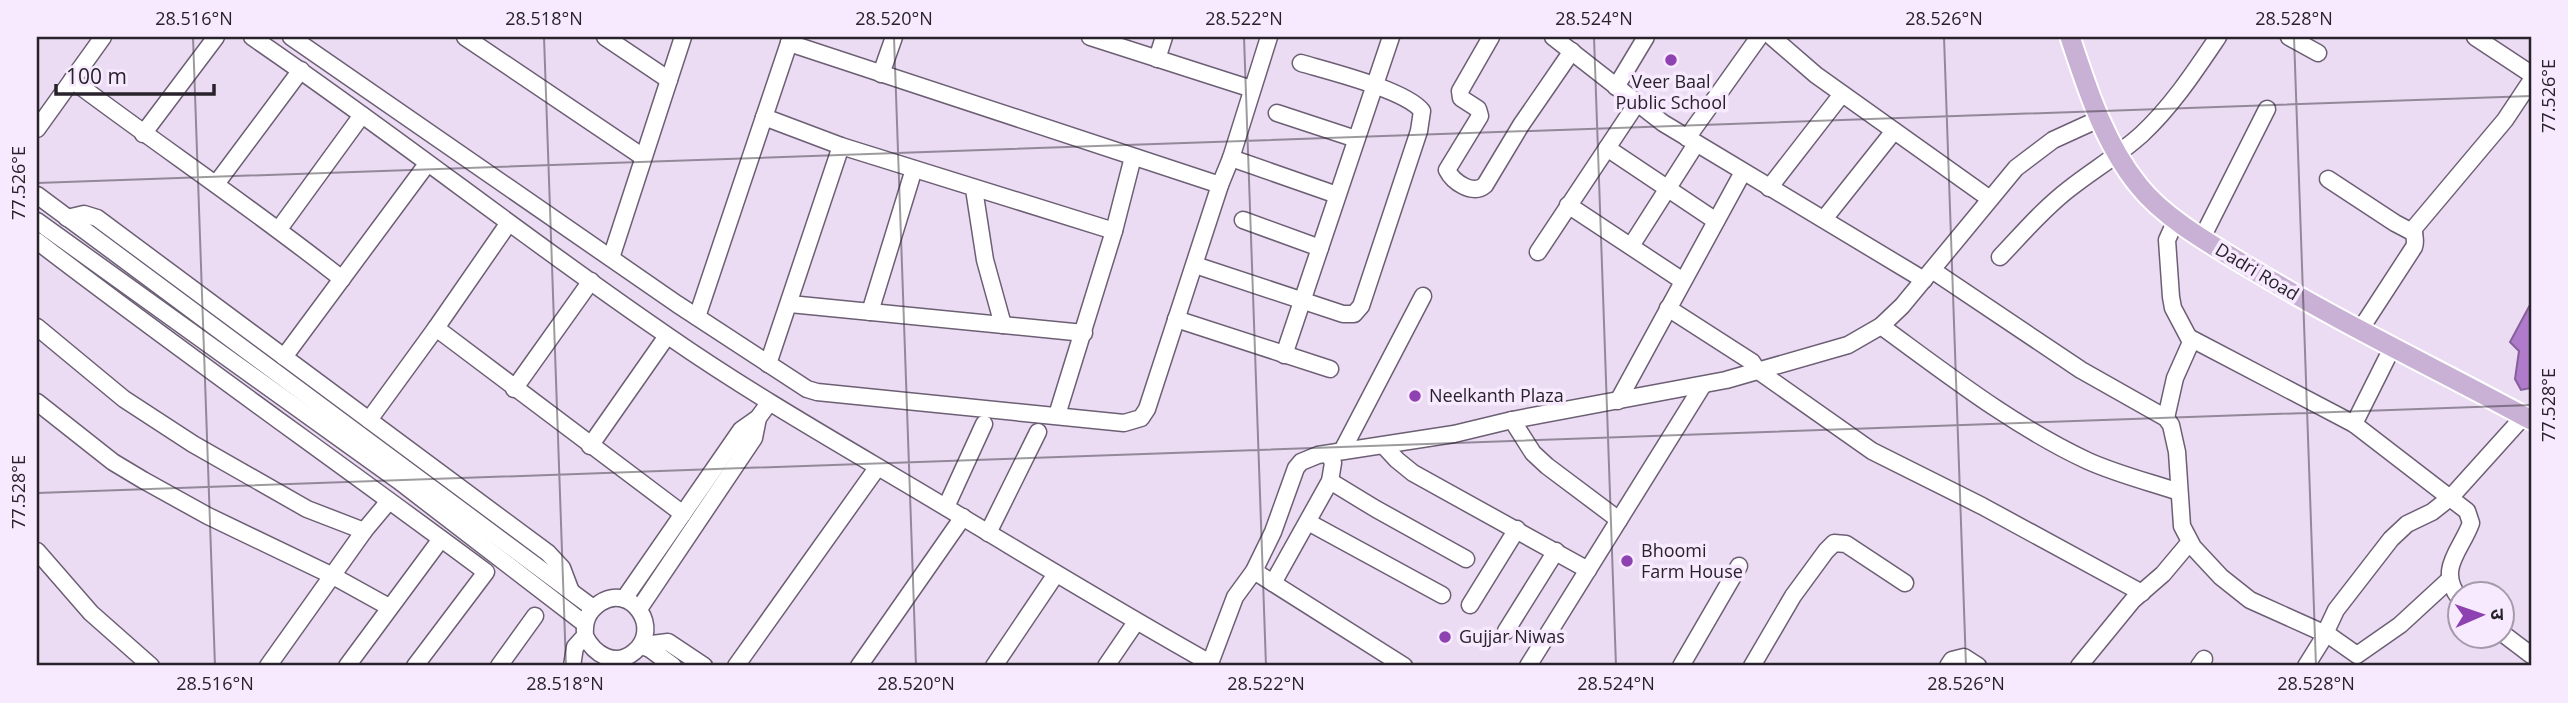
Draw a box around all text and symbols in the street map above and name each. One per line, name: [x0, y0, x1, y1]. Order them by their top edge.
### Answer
text: 28.516°N: [155, 6, 233, 30]
text: 28.518°N: [505, 6, 583, 30]
text: 28.520°N: [855, 6, 933, 30]
text: 28.522°N: [1205, 6, 1283, 30]
text: 28.524°N: [1555, 6, 1633, 30]
text: 28.526°N: [1905, 6, 1983, 30]
text: 28.528°N: [2255, 6, 2333, 30]
scale bar: [56, 52, 214, 96]
marker: Veer Baal Public School: [1663, 52, 1679, 68]
text: 77.526°E: [2536, 59, 2560, 133]
text: 100 m: [66, 62, 127, 90]
place label: Veer Baal Public School: [1616, 69, 1727, 114]
text: 77.526°E: [6, 146, 30, 220]
street label: Dadri Road: [2211, 237, 2304, 306]
text: 77.528°E: [2536, 368, 2560, 442]
place label: Neelkanth Plaza: [1429, 383, 1564, 407]
marker: Neelkanth Plaza: [1407, 388, 1423, 404]
text: 77.528°E: [6, 455, 30, 529]
place label: Bhoomi Farm House: [1641, 538, 1743, 583]
marker: Bhoomi Farm House: [1619, 553, 1635, 569]
north arrow: [2446, 580, 2516, 650]
text: उ: [2485, 608, 2511, 621]
place label: Gujjar Niwas: [1459, 624, 1565, 648]
marker: Gujjar Niwas: [1437, 629, 1453, 645]
text: 28.516°N: [176, 671, 254, 695]
text: 28.518°N: [526, 671, 604, 695]
text: 28.520°N: [877, 671, 955, 695]
text: 28.522°N: [1227, 671, 1305, 695]
text: 28.524°N: [1577, 671, 1655, 695]
text: 28.526°N: [1927, 671, 2005, 695]
text: 28.528°N: [2277, 671, 2355, 695]

